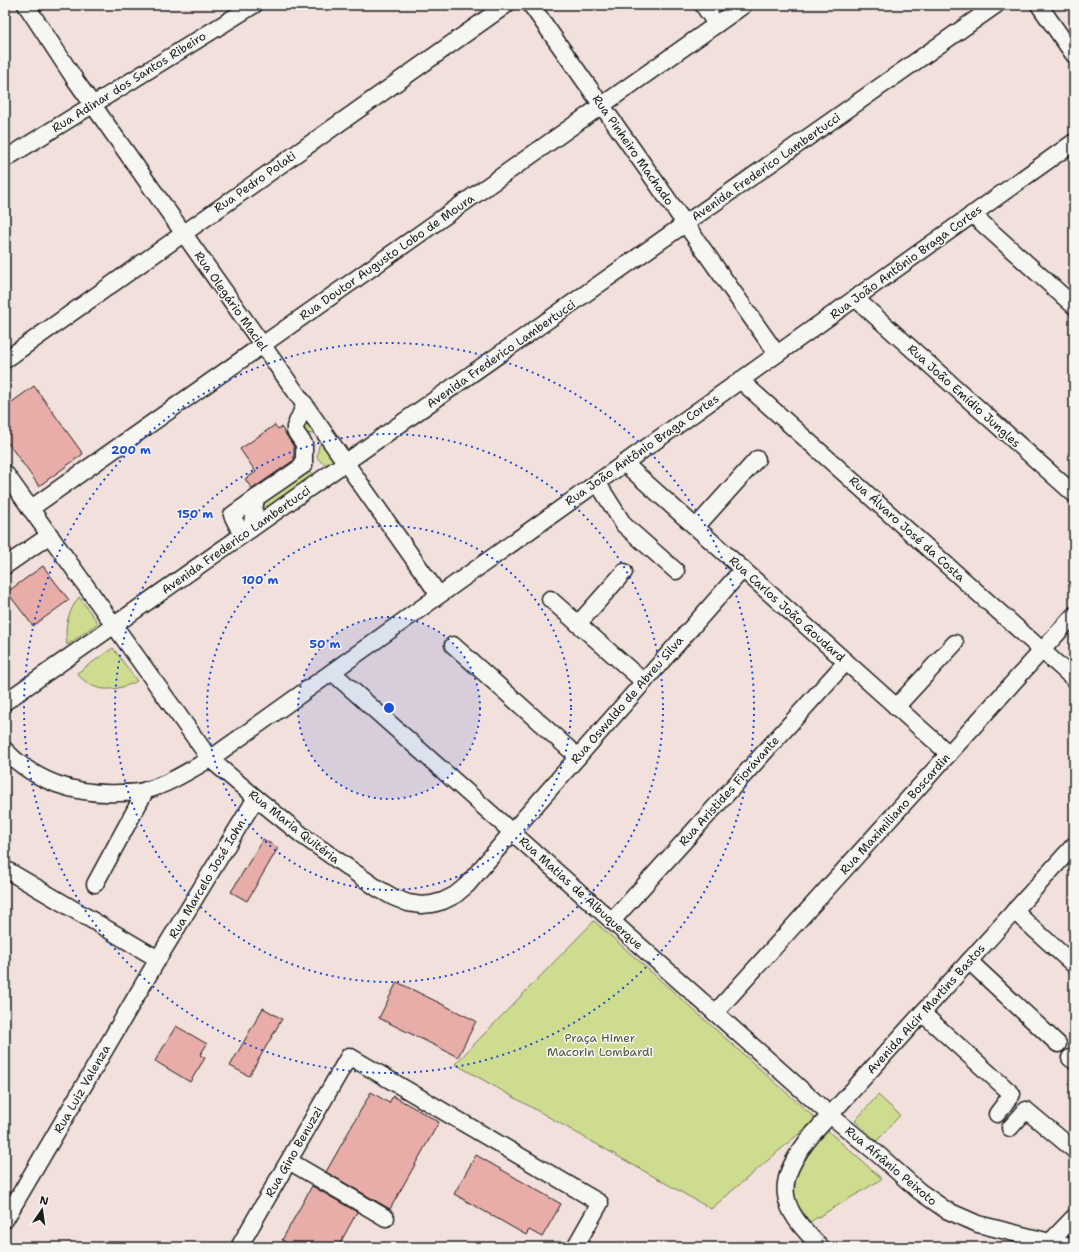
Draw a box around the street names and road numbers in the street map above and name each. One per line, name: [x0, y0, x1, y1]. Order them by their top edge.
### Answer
street label: Rua Adinar dos Santos Ribeiro: [49, 28, 209, 136]
street label: Rua Pinheiro Machado: [589, 92, 677, 208]
street label: Avenida Frederico Lambertucci: [688, 109, 844, 225]
street label: Rua Pedro Polati: [211, 148, 299, 216]
street label: Rua Doutor Augusto Lobo de Moura: [296, 190, 478, 324]
street label: Rua João Antônio Braga Cortes: [827, 201, 985, 323]
street label: Rua Olegário Maciel: [191, 248, 272, 354]
street label: Avenida Frederico Lambertucci: [423, 296, 579, 412]
street label: Rua João Emídio Jungles: [904, 341, 1024, 451]
street label: Rua João Antônio Braga Cortes: [562, 391, 722, 509]
street label: Rua Álvaro José da Costa: [846, 473, 969, 586]
street label: Avenida Frederico Lambertucci: [158, 482, 314, 598]
street label: Rua Carlos João Goudard: [726, 553, 849, 666]
street label: Rua Oswaldo de Abreu Silva: [567, 632, 687, 767]
street label: Rua Aristides Fioravante: [675, 732, 783, 849]
street label: Rua Maximiliano Boscardin: [836, 750, 954, 878]
street label: Rua Maria Quitéria: [245, 786, 343, 868]
street label: Rua Marcelo José Iohn: [165, 816, 249, 942]
street label: Rua Matias de Albuquerque: [516, 833, 647, 953]
street label: Avenida Alcir Martins Bastos: [863, 941, 989, 1077]
street label: Rua Luiz Valenza: [50, 1041, 114, 1136]
street label: Rua Gino Benuzzi: [262, 1104, 326, 1200]
street label: Rua Afrânio Peixoto: [842, 1123, 940, 1209]

